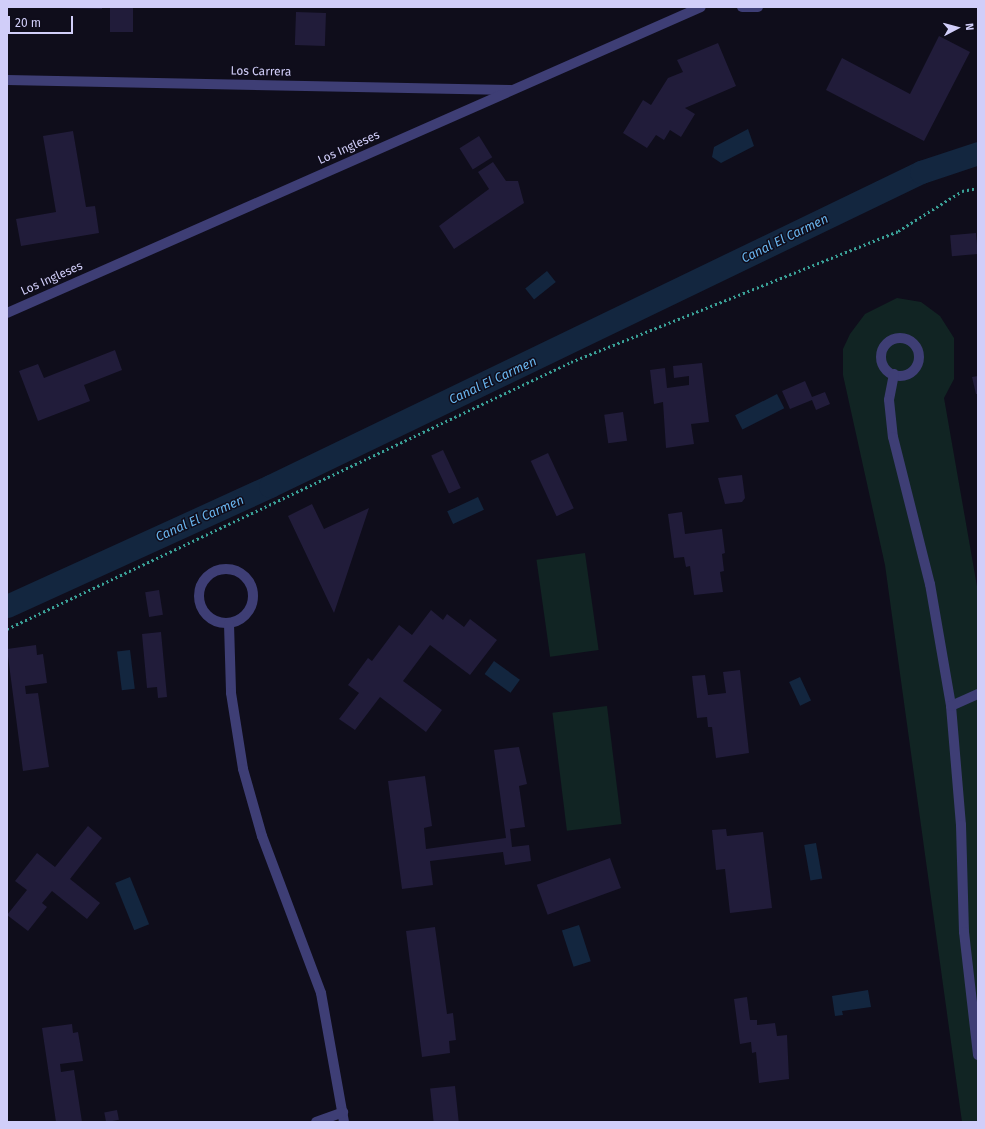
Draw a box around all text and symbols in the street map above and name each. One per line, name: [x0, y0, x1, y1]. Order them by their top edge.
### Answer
scale bar: [10, 8, 75, 34]
north arrow: [937, 8, 977, 48]
text: 20 m: [15, 16, 41, 30]
text: N: [963, 22, 976, 31]
street label: Los Carrera: [230, 64, 292, 80]
street label: Los Ingleses: [316, 128, 382, 168]
water label: Canal El Carmen: [739, 211, 831, 267]
street label: Los Ingleses: [19, 259, 85, 299]
water label: Canal El Carmen: [447, 354, 539, 408]
water label: Canal El Carmen: [153, 493, 247, 545]

